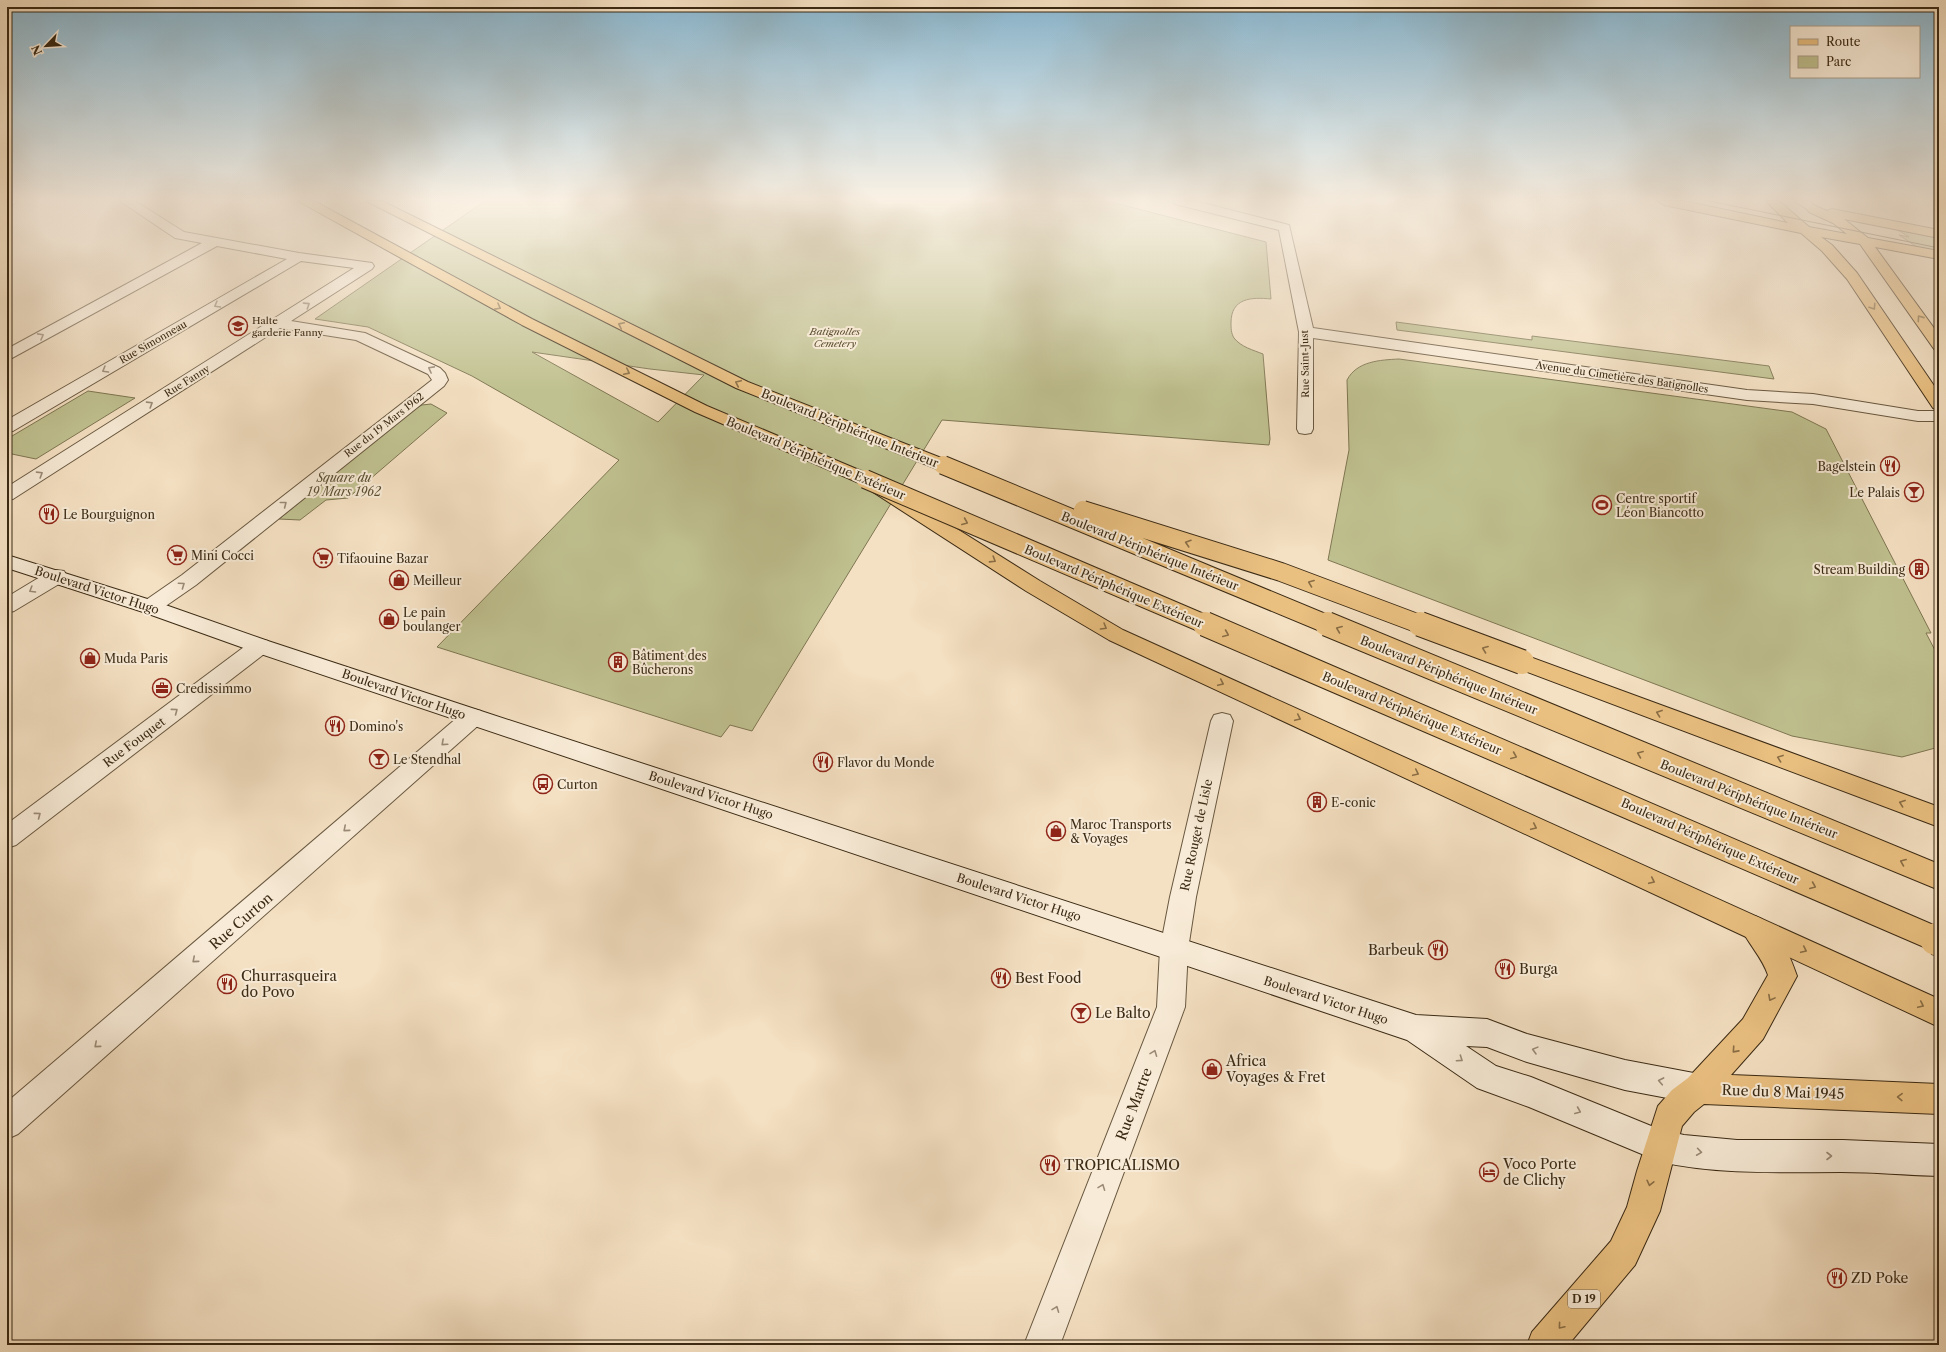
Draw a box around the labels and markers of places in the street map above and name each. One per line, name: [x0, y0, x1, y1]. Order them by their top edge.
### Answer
place label: Halte garderie Fanny: [252, 314, 323, 339]
school or university icon: Halte garderie Fanny: [227, 315, 249, 337]
restaurant icon: Bagelstein: [1879, 455, 1901, 477]
place label: Bagelstein: [1817, 459, 1876, 474]
bar icon: Le Palais: [1903, 481, 1925, 503]
place label: Le Palais: [1849, 485, 1900, 500]
place label: Centre sportif Léon Biancotto: [1616, 491, 1704, 520]
sports icon: Centre sportif Léon Biancotto: [1591, 494, 1613, 516]
restaurant icon: Le Bourguignon: [38, 503, 60, 525]
place label: Le Bourguignon: [63, 507, 155, 522]
supermarket icon: Mini Cocci: [166, 544, 188, 566]
supermarket icon: Tifaouine Bazar: [312, 547, 334, 569]
place label: Mini Cocci: [191, 548, 254, 563]
place label: Tifaouine Bazar: [337, 551, 428, 566]
building icon: Stream Building: [1908, 558, 1930, 580]
place label: Stream Building: [1813, 562, 1906, 577]
shop icon: Meilleur: [388, 569, 410, 591]
place label: Meilleur: [413, 573, 462, 588]
place label: Le pain boulanger: [403, 605, 460, 634]
shop icon: Le pain boulanger: [378, 608, 400, 630]
shop icon: Muda Paris: [79, 647, 101, 669]
place label: Bâtiment des Bûcherons: [632, 648, 707, 677]
place label: Muda Paris: [104, 651, 168, 666]
building icon: Bâtiment des Bûcherons: [607, 651, 629, 673]
office icon: Credissimmo: [151, 677, 173, 699]
place label: Credissimmo: [176, 681, 252, 696]
restaurant icon: Domino's: [324, 715, 346, 737]
place label: Domino's: [349, 719, 403, 734]
bar icon: Le Stendhal: [368, 748, 390, 770]
restaurant icon: Flavor du Monde: [812, 751, 834, 773]
place label: Le Stendhal: [393, 752, 462, 767]
place label: Flavor du Monde: [837, 755, 935, 770]
bus stop icon: Curton: [532, 773, 554, 795]
place label: Curton: [557, 777, 598, 792]
building icon: E-conic: [1306, 791, 1328, 813]
place label: E-conic: [1331, 795, 1376, 810]
place label: Maroc Transports & Voyages: [1070, 817, 1171, 846]
shop icon: Maroc Transports & Voyages: [1045, 820, 1067, 842]
restaurant icon: Barbeuk: [1427, 939, 1449, 961]
place label: Barbeuk: [1368, 941, 1425, 959]
restaurant icon: Burga: [1494, 958, 1516, 980]
place label: Burga: [1519, 960, 1559, 978]
place label: Churrasqueira do Povo: [241, 967, 337, 1001]
restaurant icon: Best Food: [990, 967, 1012, 989]
place label: Best Food: [1015, 969, 1082, 987]
restaurant icon: Churrasqueira do Povo: [216, 973, 238, 995]
bar icon: Le Balto: [1070, 1002, 1092, 1024]
place label: Le Balto: [1095, 1004, 1151, 1022]
place label: Africa Voyages & Fret: [1225, 1052, 1325, 1086]
shop icon: Africa Voyages & Fret: [1201, 1058, 1223, 1080]
restaurant icon: TROPICALISMO: [1039, 1154, 1061, 1176]
place label: Voco Porte de Clichy: [1502, 1155, 1576, 1189]
place label: TROPICALISMO: [1064, 1156, 1180, 1174]
hotel icon: Voco Porte de Clichy: [1478, 1161, 1500, 1183]
restaurant icon: ZD Poke: [1826, 1267, 1848, 1289]
place label: ZD Poke: [1851, 1269, 1909, 1287]

